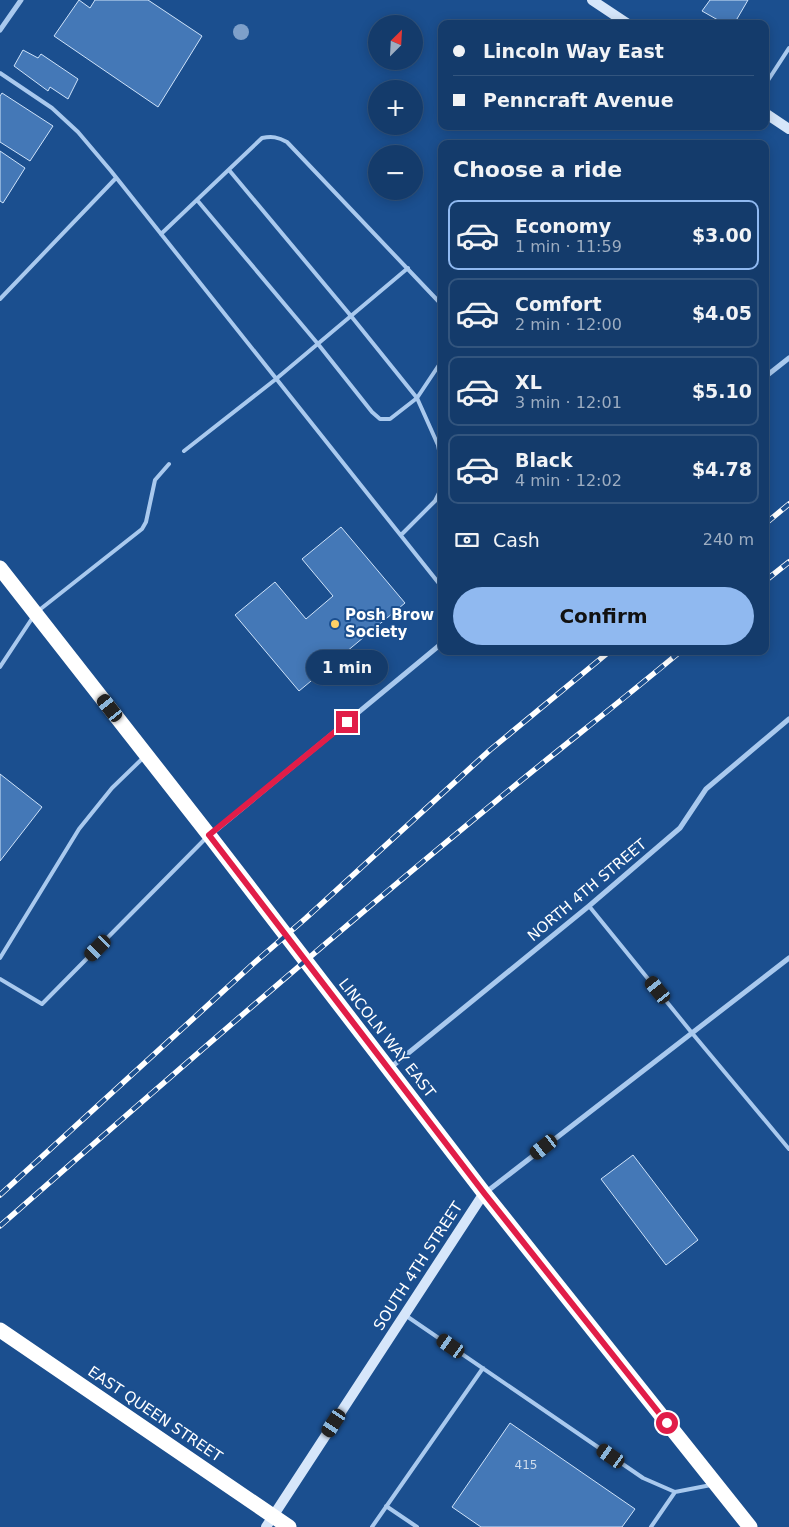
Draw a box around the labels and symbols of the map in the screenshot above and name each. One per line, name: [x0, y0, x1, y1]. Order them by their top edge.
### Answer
north arrow: [368, 15, 422, 70]
place label: Posh Brow Society: [345, 606, 434, 641]
marker: Posh Brow Society: [329, 618, 341, 630]
callout: 1 min: [306, 650, 388, 684]
car: [94, 692, 125, 724]
route end: [336, 711, 358, 733]
street label: NORTH 4TH STREET: [524, 835, 651, 945]
car: [82, 932, 113, 964]
car: [642, 974, 673, 1006]
street label: LINCOLN WAY EAST: [335, 975, 440, 1102]
car: [527, 1132, 560, 1162]
street label: SOUTH 4TH STREET: [370, 1198, 467, 1334]
car: [434, 1331, 467, 1361]
street label: EAST QUEEN STREET: [84, 1362, 226, 1466]
car: [319, 1406, 348, 1440]
route start: [656, 1412, 678, 1434]
car: [594, 1441, 627, 1471]
house number: 415: [515, 1458, 537, 1472]

